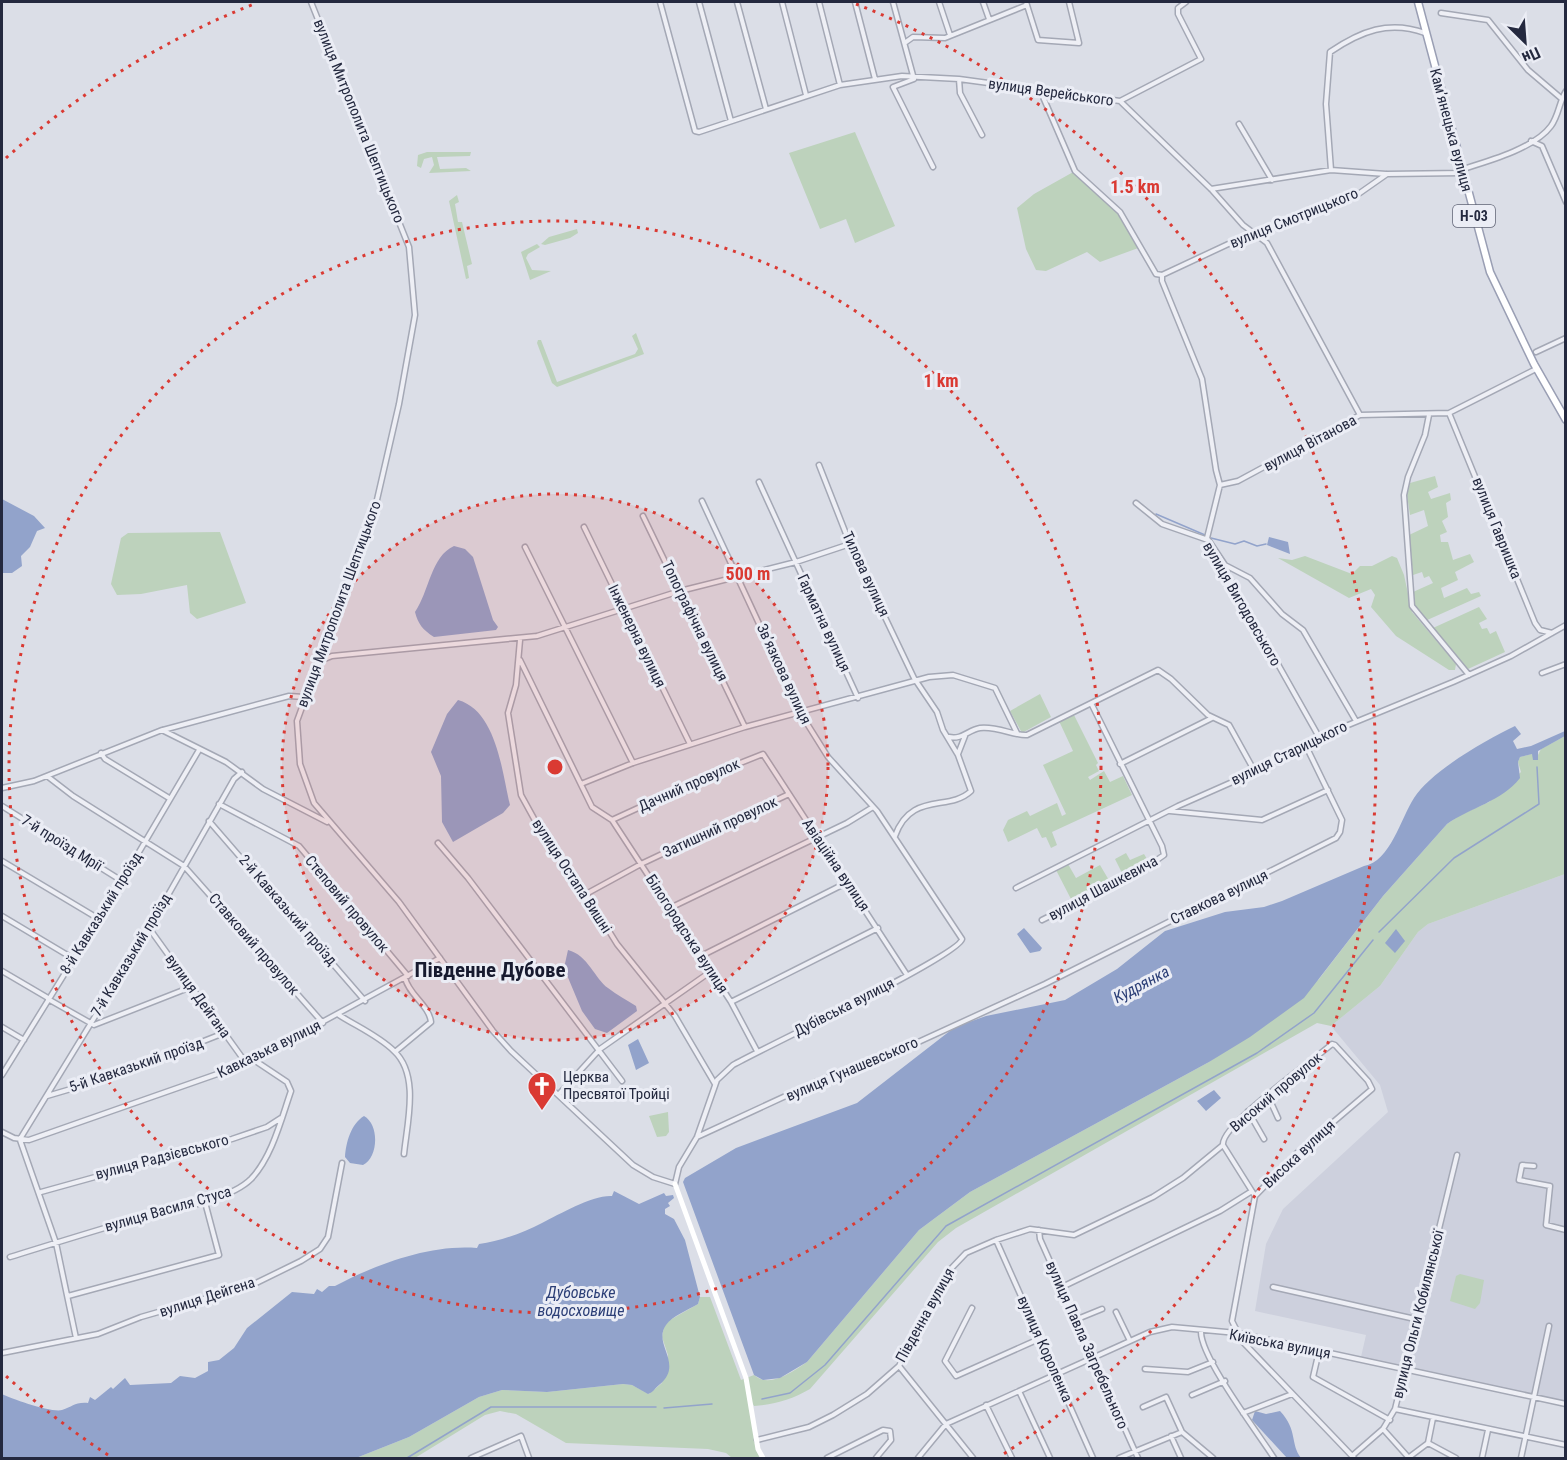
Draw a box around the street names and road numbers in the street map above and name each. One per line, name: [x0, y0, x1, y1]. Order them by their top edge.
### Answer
street label: вулиця Митрополита Шептицького: [310, 16, 408, 226]
street label: Камʼянецька вулиця: [1426, 66, 1476, 194]
street label: вулиця Верейського: [987, 74, 1115, 110]
street label: вулиця Смотрицького: [1227, 184, 1361, 252]
road number: Н-03: [1453, 205, 1495, 227]
street label: вулиця Вітанова: [1261, 411, 1359, 475]
street label: вулиця Гавришка: [1468, 475, 1526, 581]
street label: вулиця Митрополита Шептицького: [293, 498, 385, 710]
street label: Тилова вулиця: [838, 529, 894, 619]
street label: вулиця Вигодовського: [1199, 539, 1285, 669]
street label: Топографічна вулиця: [658, 558, 732, 684]
street label: Гарматна вулиця: [794, 571, 854, 675]
street label: Інженерна вулиця: [604, 582, 670, 690]
street label: Звʼязкова вулиця: [753, 621, 815, 727]
street label: вулиця Старицького: [1228, 717, 1350, 789]
street label: Дачний провулок: [636, 755, 742, 815]
street label: Затишний провулок: [660, 793, 780, 861]
street label: 7-й проїзд Мрії: [18, 811, 107, 876]
street label: Авіаційна вулиця: [798, 815, 874, 915]
street label: вулиця Остапа Вишні: [528, 816, 616, 936]
street label: 8-й Кавказький проїзд: [56, 849, 146, 977]
street label: 2-й Кавказький проїзд: [235, 851, 341, 969]
street label: Степовий провулок: [301, 852, 393, 956]
street label: вулиця Шашкевича: [1045, 852, 1161, 924]
street label: Ставкова вулиця: [1167, 866, 1271, 928]
street label: Білогородська вулиця: [642, 871, 732, 997]
street label: 7-й Кавказький проїзд: [87, 890, 175, 1020]
street label: Ставковий провулок: [205, 890, 303, 998]
street label: вулиця Дейгана: [161, 950, 235, 1042]
street label: Дубівська вулиця: [791, 974, 897, 1040]
street label: Кавказька вулиця: [214, 1016, 324, 1082]
street label: вулиця Гунашевського: [783, 1033, 921, 1105]
street label: 5-й Кавказький проїзд: [67, 1034, 205, 1096]
street label: Високий провулок: [1226, 1048, 1326, 1136]
street label: Висока вулиця: [1259, 1116, 1339, 1192]
street label: вулиця Радзієвського: [93, 1131, 231, 1183]
street label: вулиця Василя Стуса: [103, 1182, 233, 1236]
street label: вулиця Ольги Кобилянської: [1388, 1226, 1448, 1400]
street label: вулиця Павла Загребельного: [1042, 1258, 1132, 1432]
street label: Південна вулиця: [892, 1265, 958, 1365]
street label: вулиця Дейгена: [157, 1273, 257, 1321]
street label: вулиця Короленка: [1013, 1293, 1077, 1405]
street label: Київська вулиця: [1228, 1325, 1332, 1363]

